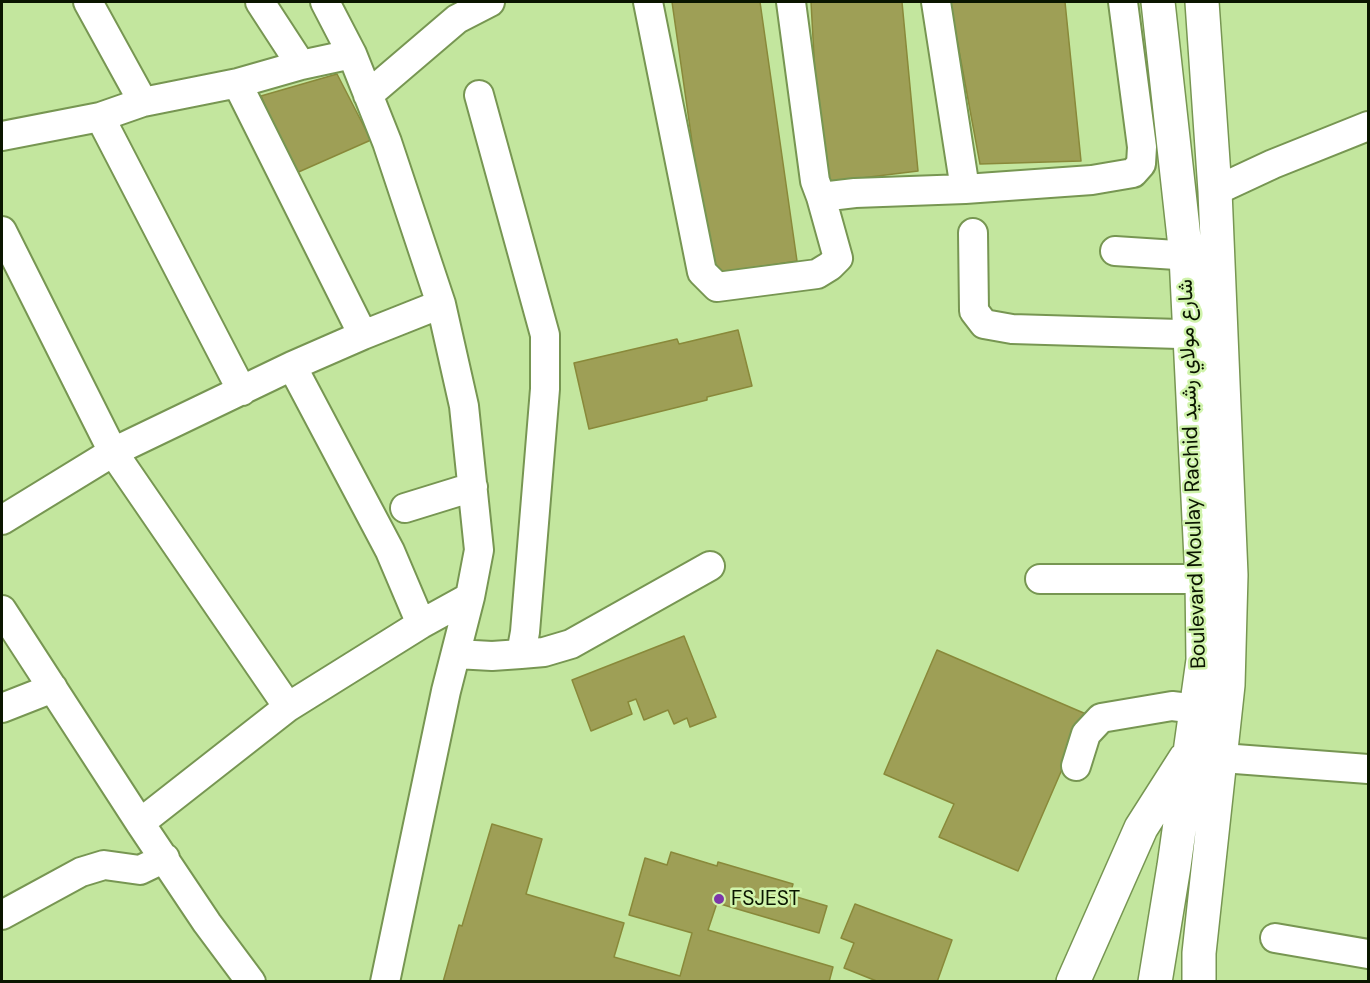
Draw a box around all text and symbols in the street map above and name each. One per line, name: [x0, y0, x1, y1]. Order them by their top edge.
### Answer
street label: Boulevard Moulay Rachid شارع مولاي رشيد: [1174, 279, 1212, 669]
place label: FSJEST: [731, 886, 800, 912]
marker: FSJEST: [712, 892, 726, 906]

